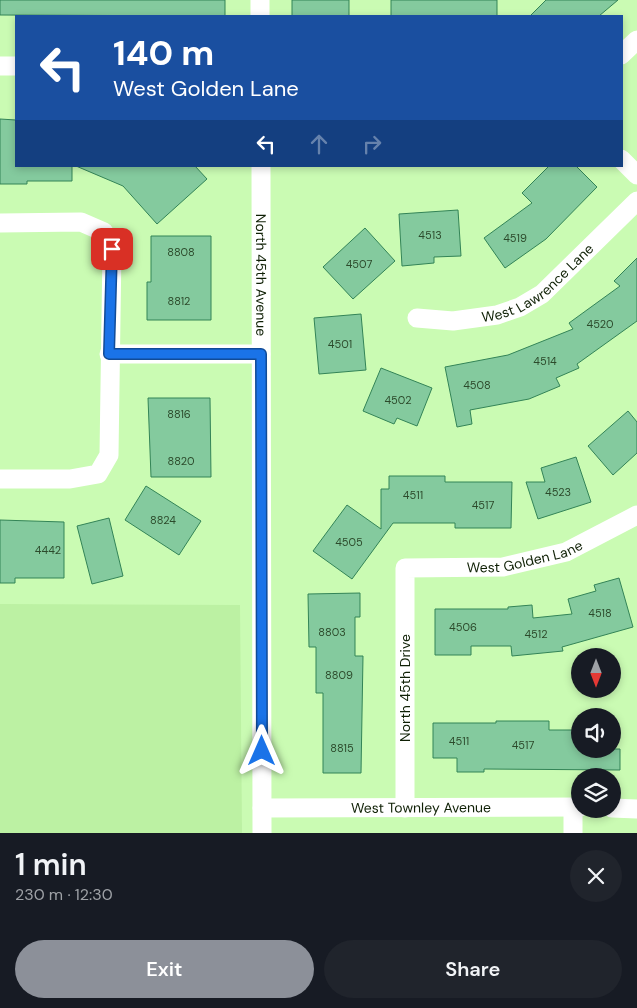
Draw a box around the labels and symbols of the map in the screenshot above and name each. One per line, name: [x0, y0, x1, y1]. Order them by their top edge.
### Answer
street label: North 45th Avenue: [252, 214, 270, 336]
pin: [91, 228, 133, 270]
house number: 4513: [418, 228, 442, 242]
house number: 4519: [503, 231, 527, 245]
street label: West Lawrence Lane: [480, 240, 597, 326]
house number: 8808: [167, 245, 195, 259]
house number: 4507: [346, 257, 372, 271]
house number: 8812: [168, 294, 190, 308]
house number: 4520: [587, 317, 613, 331]
house number: 4501: [328, 337, 352, 351]
house number: 4514: [533, 354, 557, 368]
house number: 4508: [463, 378, 491, 392]
house number: 4502: [384, 393, 412, 407]
house number: 8816: [167, 407, 191, 421]
house number: 8820: [168, 454, 194, 468]
house number: 4523: [545, 485, 571, 499]
house number: 4511: [403, 488, 423, 502]
house number: 4517: [472, 498, 494, 512]
house number: 8824: [150, 513, 176, 527]
house number: 4505: [335, 535, 363, 549]
street label: West Golden Lane: [467, 536, 586, 576]
house number: 4442: [35, 543, 61, 557]
house number: 4518: [588, 606, 612, 620]
house number: 4506: [449, 620, 477, 634]
house number: 8803: [318, 625, 346, 639]
house number: 4512: [524, 627, 548, 641]
street label: North 45th Drive: [396, 634, 414, 742]
north arrow: [571, 648, 621, 698]
house number: 8809: [325, 668, 353, 682]
position arrow: [235, 724, 287, 776]
house number: 4511: [449, 734, 469, 748]
house number: 4517: [512, 738, 534, 752]
house number: 8815: [330, 741, 354, 755]
street label: West Townley Avenue: [351, 798, 491, 817]

